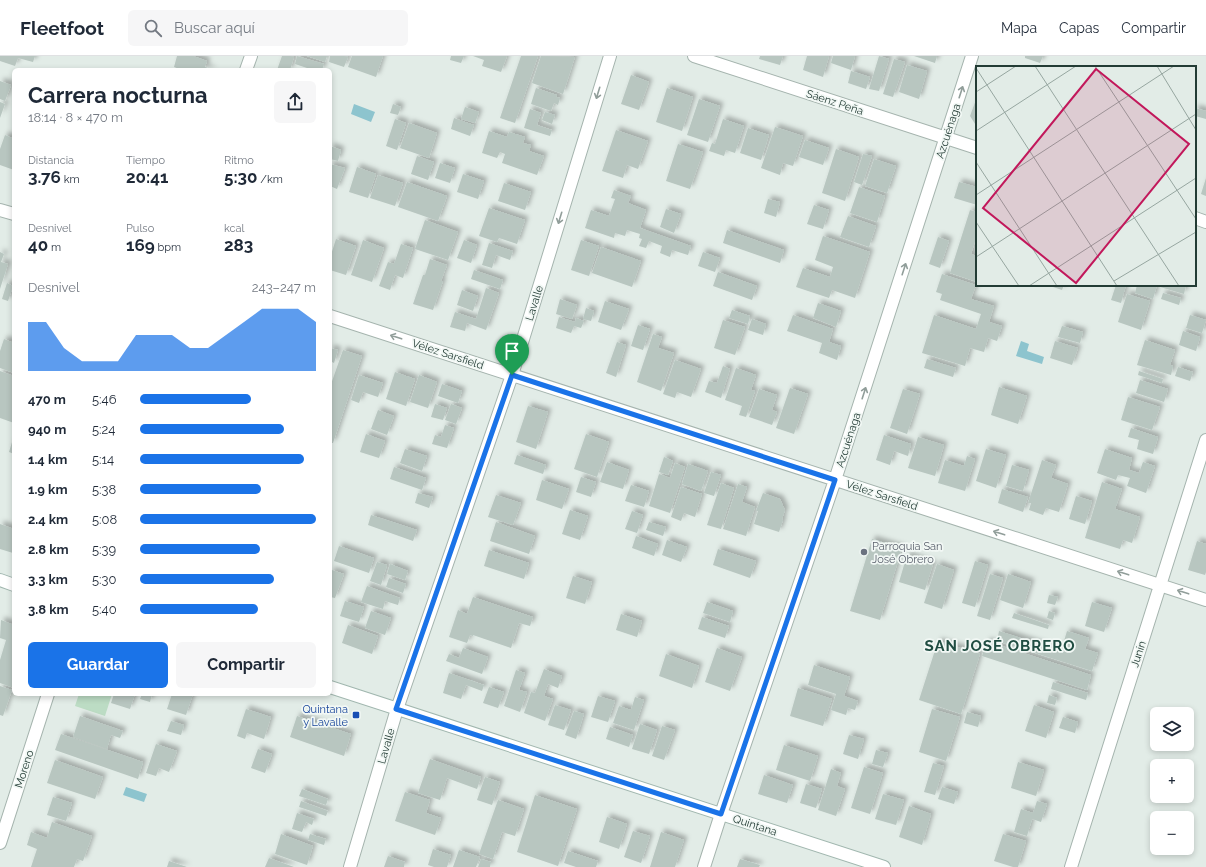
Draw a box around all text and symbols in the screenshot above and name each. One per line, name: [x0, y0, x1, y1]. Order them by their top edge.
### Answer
search box: [128, 10, 408, 46]
text: Fleetfoot: [20, 17, 104, 39]
icon: search: [142, 17, 164, 39]
text: Buscar aquí: [174, 19, 255, 37]
text: Mapa: [1001, 20, 1037, 36]
text: Capas: [1059, 20, 1099, 36]
text: Compartir: [1121, 20, 1186, 36]
inset map: [976, 66, 1196, 286]
button: share: [274, 81, 316, 123]
text: Carrera nocturna: [28, 82, 208, 108]
one-way arrow: [958, 86, 965, 99]
one-way arrow: [594, 87, 602, 99]
street label: Sáenz Peña: [805, 87, 865, 118]
street label: Azcuénaga: [933, 102, 963, 160]
text: 18:14 · 8 × 470 m: [28, 110, 123, 125]
text: Distancia: [28, 154, 74, 167]
text: Tiempo: [126, 154, 165, 167]
text: Ritmo: [224, 154, 254, 167]
text: 3.76: [28, 167, 61, 187]
text: 20:41: [126, 167, 168, 187]
text: 5:30: [224, 167, 258, 187]
text: km: [61, 173, 80, 186]
text: /km: [258, 173, 283, 186]
one-way arrow: [556, 211, 563, 224]
text: Desnivel: [28, 222, 72, 235]
text: Pulso: [126, 222, 154, 235]
text: kcal: [224, 222, 245, 235]
text: 40: [28, 235, 48, 255]
text: 169: [126, 235, 155, 255]
text: 283: [224, 235, 253, 255]
text: m: [48, 241, 61, 254]
text: bpm: [155, 241, 181, 254]
one-way arrow: [901, 263, 908, 276]
text: Desnivel: [28, 280, 79, 295]
text: 243–247 m: [252, 280, 316, 295]
street label: Lavalle: [523, 283, 546, 322]
one-way arrow: [390, 333, 403, 340]
pin: [495, 334, 529, 375]
street label: Vélez Sarsfield: [410, 337, 485, 372]
icon: arrive: [501, 340, 523, 362]
one-way arrow: [860, 387, 868, 399]
text: 470 m: [28, 392, 66, 407]
text: 5:46: [92, 392, 116, 407]
street label: Azcuénaga: [833, 411, 863, 469]
text: 940 m: [28, 422, 66, 437]
text: 5:24: [92, 422, 115, 437]
text: 1.4 km: [28, 452, 67, 467]
text: 5:14: [92, 452, 114, 467]
street label: Vélez Sarsfield: [844, 478, 919, 513]
text: 1.9 km: [28, 482, 67, 497]
text: 5:38: [92, 482, 116, 497]
text: 2.4 km: [28, 512, 68, 527]
text: 5:08: [92, 512, 117, 527]
one-way arrow: [993, 529, 1006, 536]
place label: Parroquia San José Obrero: [872, 540, 942, 566]
text: 2.8 km: [28, 542, 69, 557]
text: 5:39: [92, 542, 116, 557]
marker: Parroquia San José Obrero: [859, 547, 869, 557]
one-way arrow: [1117, 569, 1130, 576]
text: 3.3 km: [28, 572, 68, 587]
text: 5:30: [92, 572, 116, 587]
one-way arrow: [1177, 588, 1189, 596]
text: 3.8 km: [28, 602, 69, 617]
text: 5:40: [92, 602, 117, 617]
district label: SAN JOSÉ OBRERO: [925, 637, 1075, 655]
street label: Junín: [1128, 639, 1149, 669]
button: Guardar: [28, 642, 168, 688]
button: Compartir: [176, 642, 316, 688]
place label: Quintana y Lavalle: [302, 703, 349, 729]
map controls: [1150, 707, 1194, 855]
button: layers: [1150, 707, 1194, 751]
marker: Quintana y Lavalle: [351, 710, 361, 720]
street label: Lavalle: [375, 726, 398, 765]
street label: Moreno: [12, 748, 37, 790]
button: +: [1150, 759, 1194, 803]
button: −: [1150, 811, 1194, 855]
street label: Quintana: [731, 812, 779, 839]

